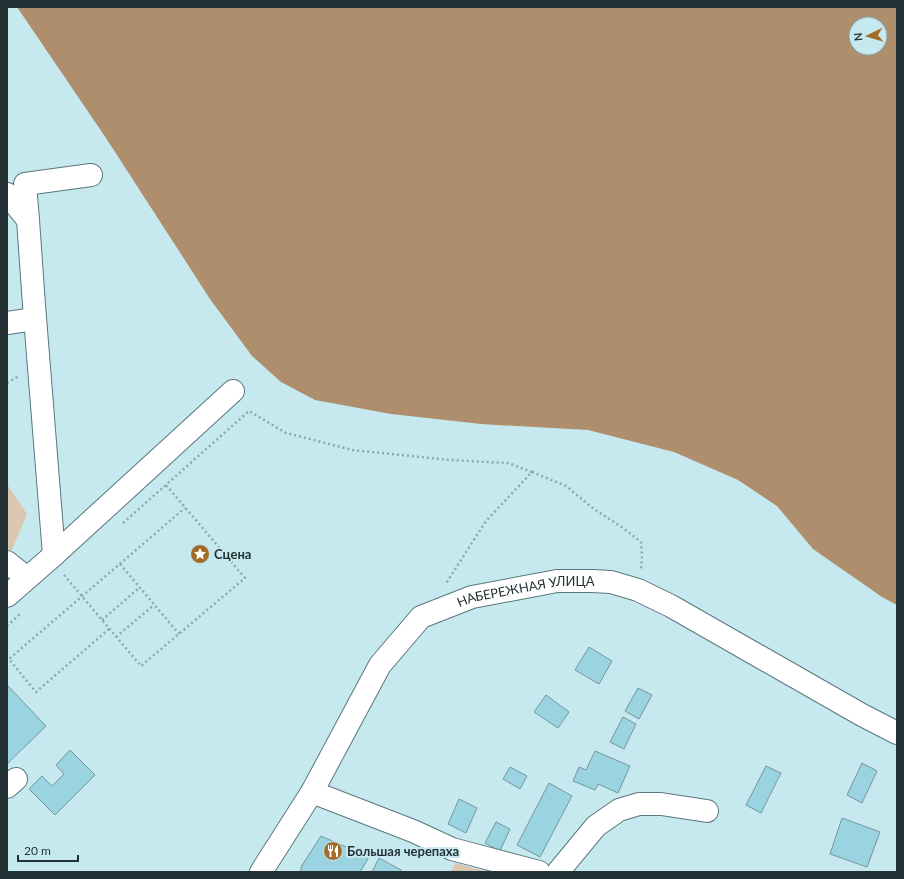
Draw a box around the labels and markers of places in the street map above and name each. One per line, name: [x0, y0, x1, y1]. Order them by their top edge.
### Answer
place icon: Сцена: [189, 543, 211, 565]
place label: Сцена: [214, 546, 251, 562]
restaurant icon: Большая черепаха: [322, 840, 344, 862]
place label: Большая черепаха: [347, 843, 459, 859]

